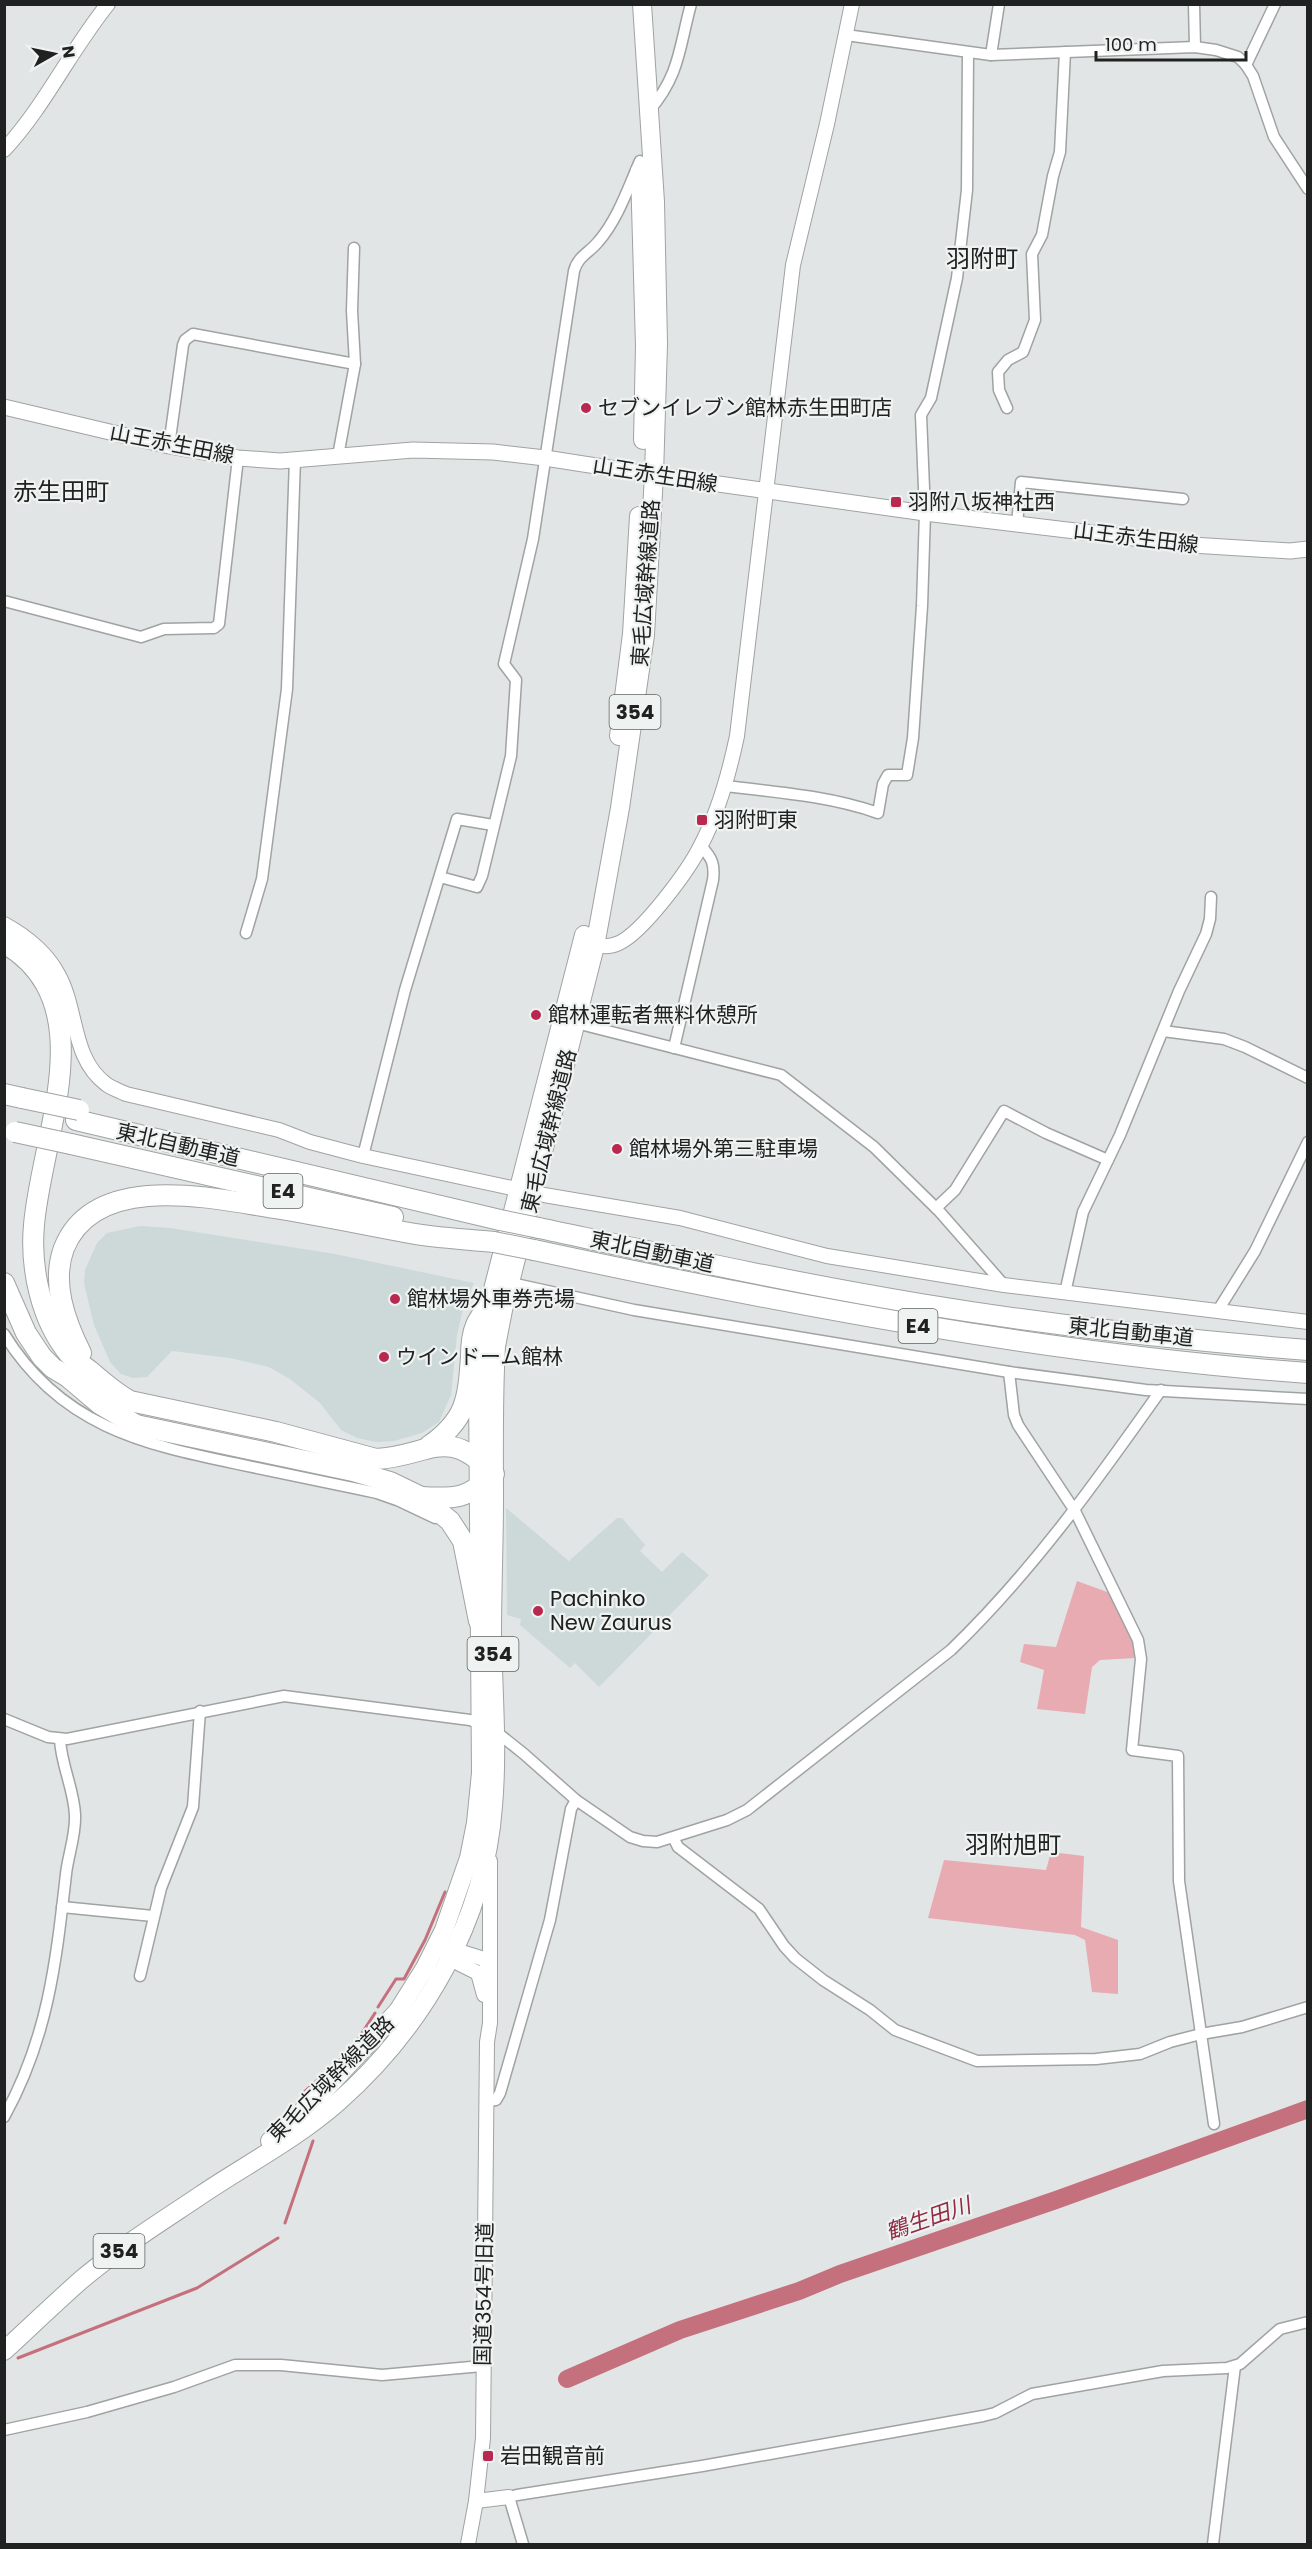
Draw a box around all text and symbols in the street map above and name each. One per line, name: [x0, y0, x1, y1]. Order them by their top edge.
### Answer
north arrow: [24, 24, 84, 84]
scale bar: [1096, 24, 1246, 62]
text: 100 m: [1105, 32, 1157, 57]
text: N: [56, 44, 81, 59]
district label: 羽附町: [946, 242, 1018, 275]
place label: セブンイレブン館林赤生田町店: [598, 393, 892, 422]
marker: セブンイレブン館林赤生田町店: [579, 401, 593, 415]
street label: 山王赤生田線: [107, 417, 237, 470]
street label: 山王赤生田線: [591, 450, 720, 499]
district label: 赤生田町: [13, 475, 109, 508]
place label: 羽附八坂神社西: [908, 487, 1055, 516]
marker: 羽附八坂神社西: [889, 495, 903, 509]
street label: 東毛広域幹線道路: [625, 498, 666, 668]
street label: 山王赤生田線: [1072, 515, 1200, 560]
road number: 354: [610, 695, 660, 729]
place label: 羽附町東: [714, 805, 798, 834]
marker: 羽附町東: [695, 813, 709, 827]
place label: 館林運転者無料休憩所: [548, 1000, 758, 1029]
marker: 館林運転者無料休憩所: [529, 1008, 543, 1022]
street label: 東毛広域幹線道路: [514, 1046, 583, 1216]
street label: 東北自動車道: [113, 1116, 243, 1173]
place label: 館林場外第三駐車場: [629, 1134, 818, 1163]
marker: 館林場外第三駐車場: [610, 1142, 624, 1156]
road number: E4: [264, 1174, 302, 1208]
street label: 東北自動車道: [587, 1224, 717, 1279]
place label: 館林場外車券売場: [407, 1284, 575, 1313]
marker: 館林場外車券売場: [388, 1292, 402, 1306]
road number: E4: [898, 1309, 938, 1343]
street label: 東北自動車道: [1067, 1310, 1195, 1353]
place label: ウインドーム館林: [396, 1342, 563, 1371]
marker: ウインドーム館林: [377, 1350, 391, 1364]
place label: Pachinko New Zaurus: [550, 1584, 672, 1637]
marker: Pachinko New Zaurus: [531, 1604, 545, 1618]
road number: 354: [468, 1637, 518, 1671]
district label: 羽附旭町: [965, 1828, 1061, 1861]
street label: 東毛広域幹線道路: [261, 2009, 400, 2148]
water label: 鶴生田川: [882, 2189, 977, 2247]
street label: 国道354号旧道: [468, 2222, 499, 2366]
road number: 354: [94, 2234, 144, 2268]
place label: 岩田観音前: [500, 2441, 605, 2470]
marker: 岩田観音前: [481, 2449, 495, 2463]

